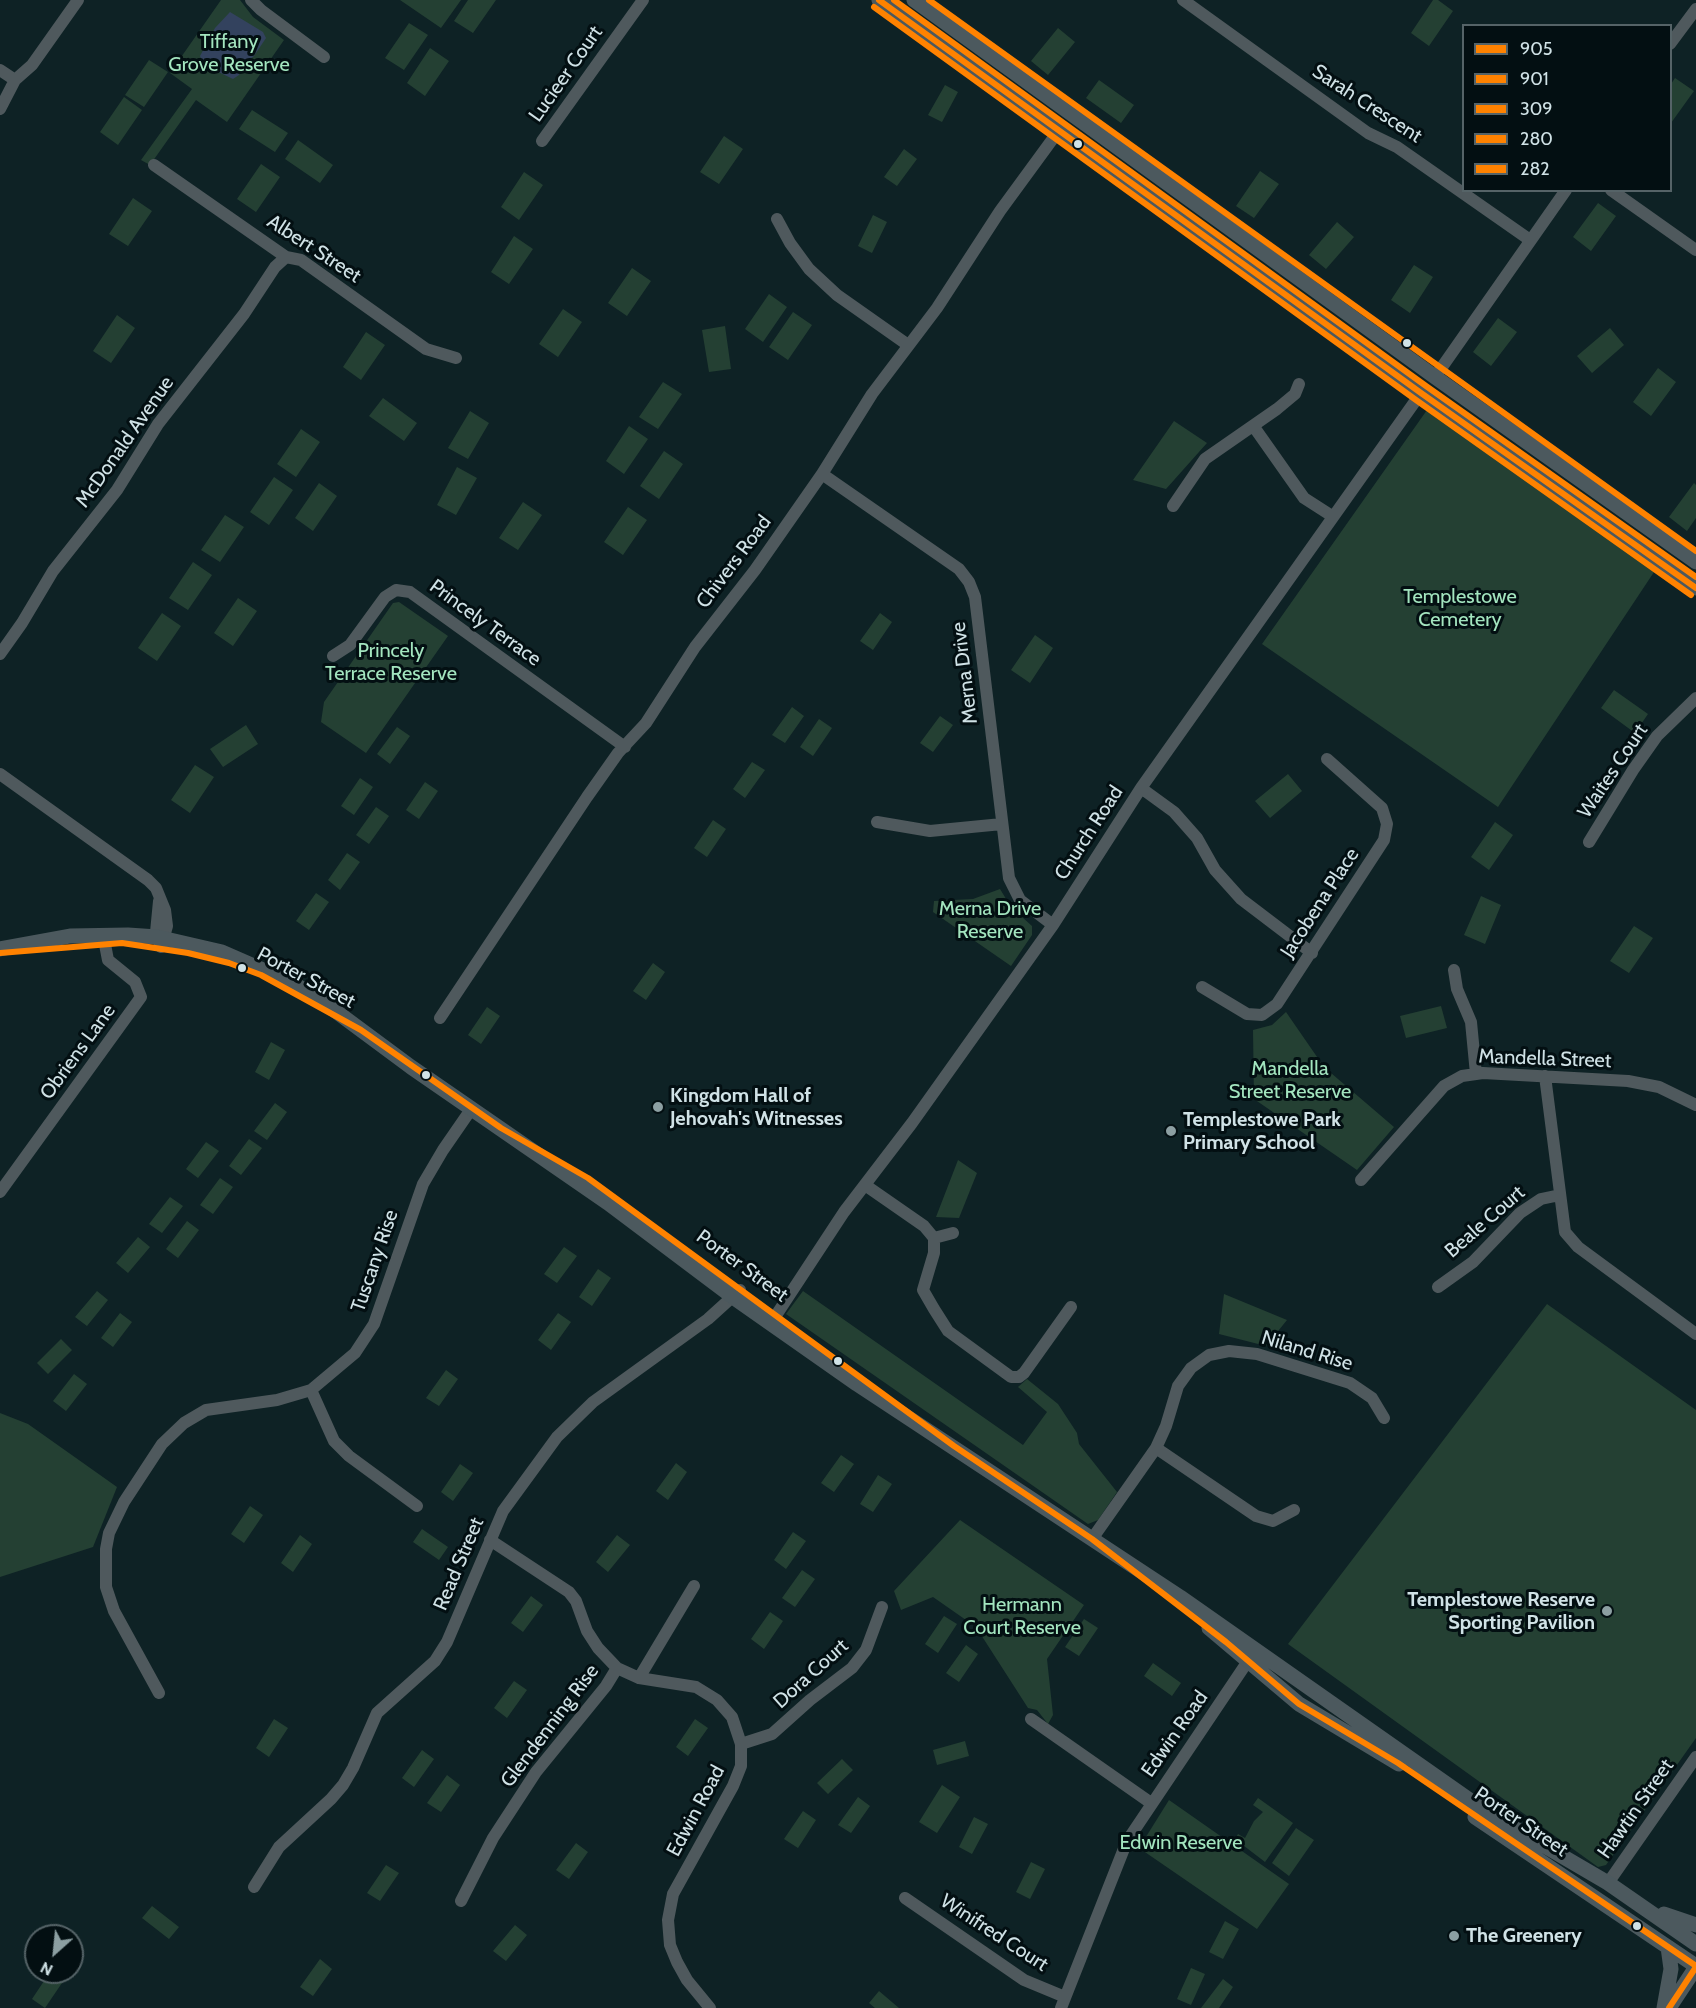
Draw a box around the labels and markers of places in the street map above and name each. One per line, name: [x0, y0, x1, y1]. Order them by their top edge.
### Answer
unlabelled marker: [1072, 138, 1084, 150]
unlabelled marker: [1401, 337, 1413, 349]
unlabelled marker: [236, 962, 248, 974]
unlabelled marker: [420, 1069, 432, 1081]
place label: Kingdom Hall of Jehovah's Witnesses: [670, 1084, 843, 1131]
marker: Kingdom Hall of Jehovah's Witnesses: [651, 1100, 665, 1114]
place label: Templestowe Park Primary School: [1183, 1108, 1341, 1155]
marker: Templestowe Park Primary School: [1164, 1124, 1178, 1138]
unlabelled marker: [832, 1355, 844, 1367]
place label: Templestowe Reserve Sporting Pavilion: [1407, 1588, 1595, 1635]
marker: Templestowe Reserve Sporting Pavilion: [1600, 1604, 1614, 1618]
unlabelled marker: [1631, 1920, 1643, 1932]
place label: The Greenery: [1466, 1924, 1582, 1948]
marker: The Greenery: [1447, 1929, 1461, 1943]

